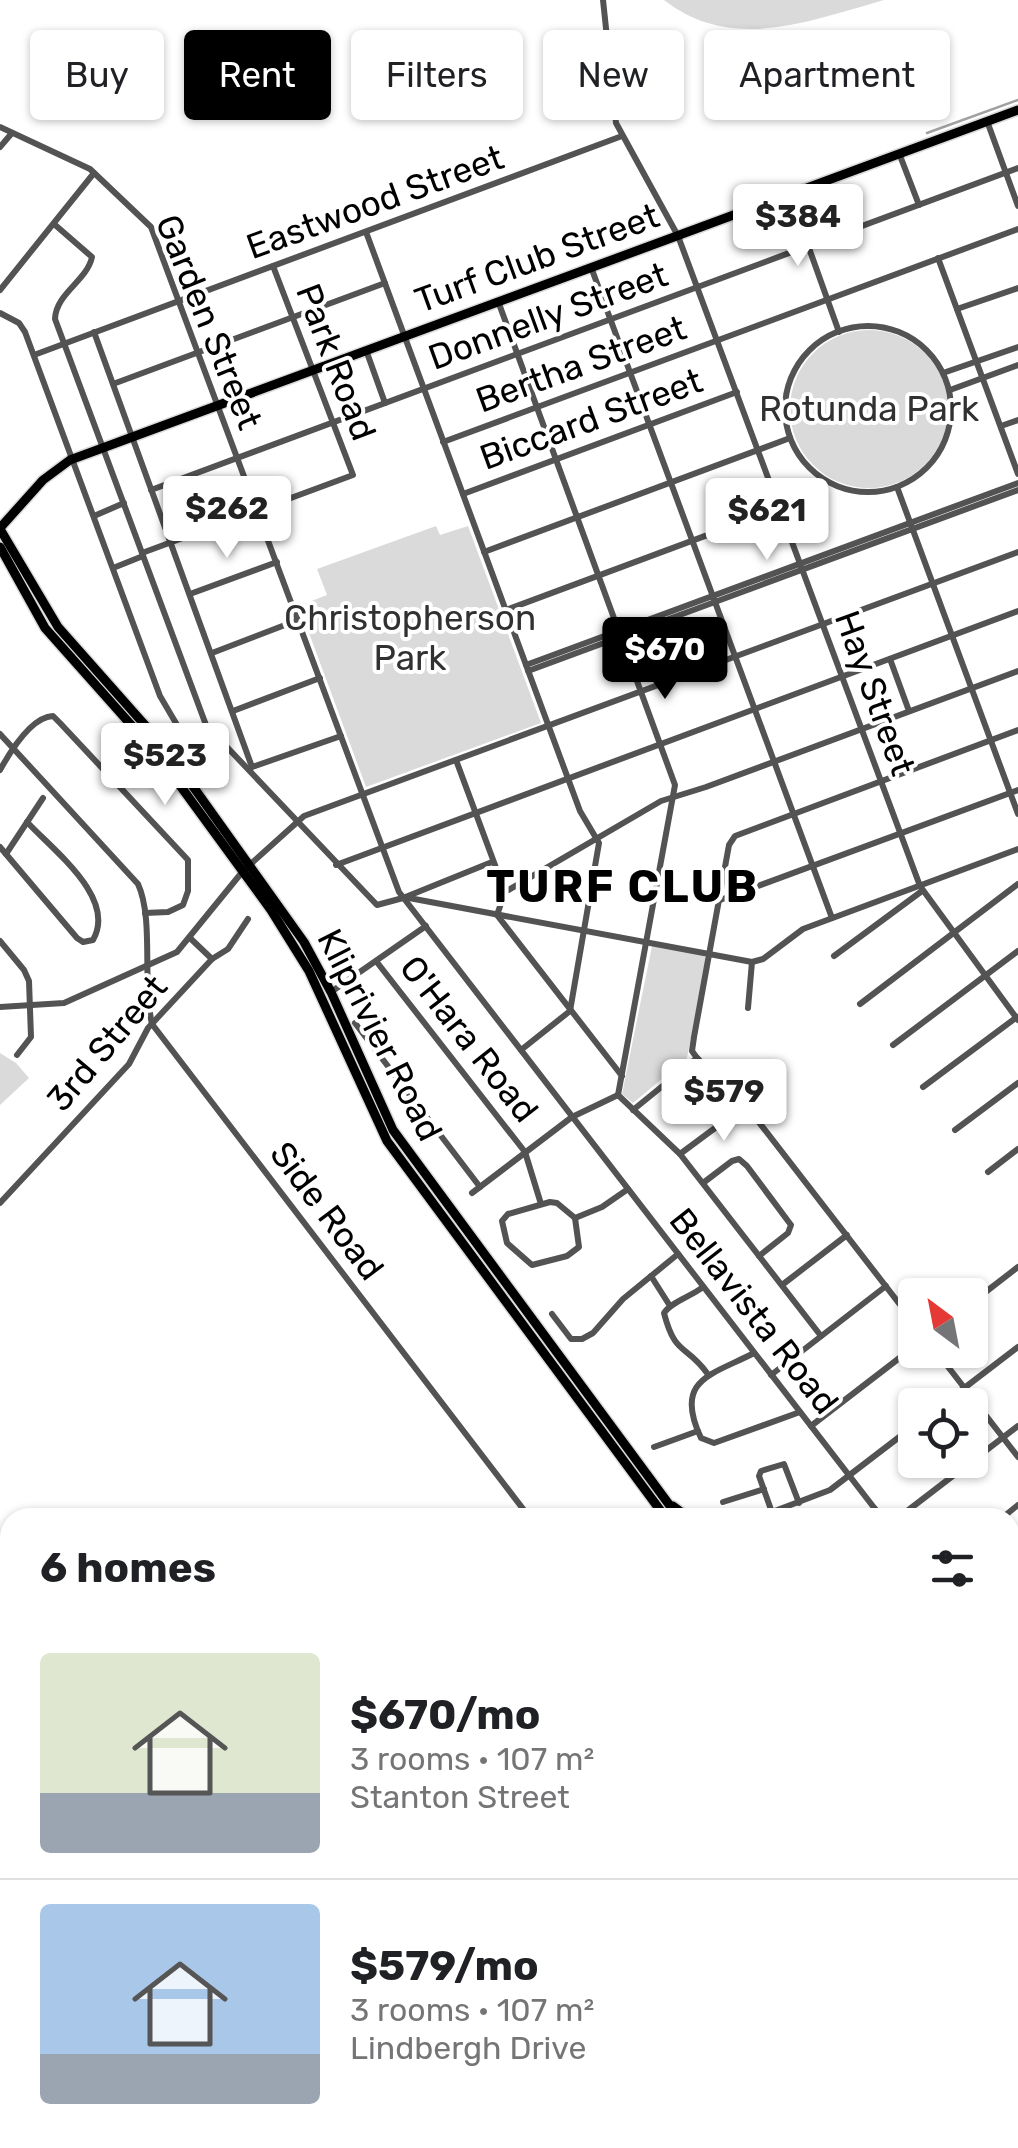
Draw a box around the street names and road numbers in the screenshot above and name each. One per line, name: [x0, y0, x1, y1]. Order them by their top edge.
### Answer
street label: Eastwood Street: [241, 136, 509, 268]
street label: Turf Club Street: [409, 194, 665, 322]
street label: Garden Street: [147, 209, 271, 435]
street label: Donnelly Street: [423, 253, 673, 379]
street label: Park Road: [287, 278, 385, 446]
street label: Bertha Street: [470, 307, 692, 421]
street label: Biccard Street: [474, 359, 708, 479]
street label: Hay Street: [826, 605, 924, 781]
street label: Kliprivier Road: [309, 922, 451, 1148]
street label: O'Hara Road: [391, 947, 547, 1131]
street label: 3rd Street: [38, 966, 176, 1120]
street label: Side Road: [261, 1134, 393, 1288]
street label: Bellavista Road: [661, 1200, 847, 1422]

